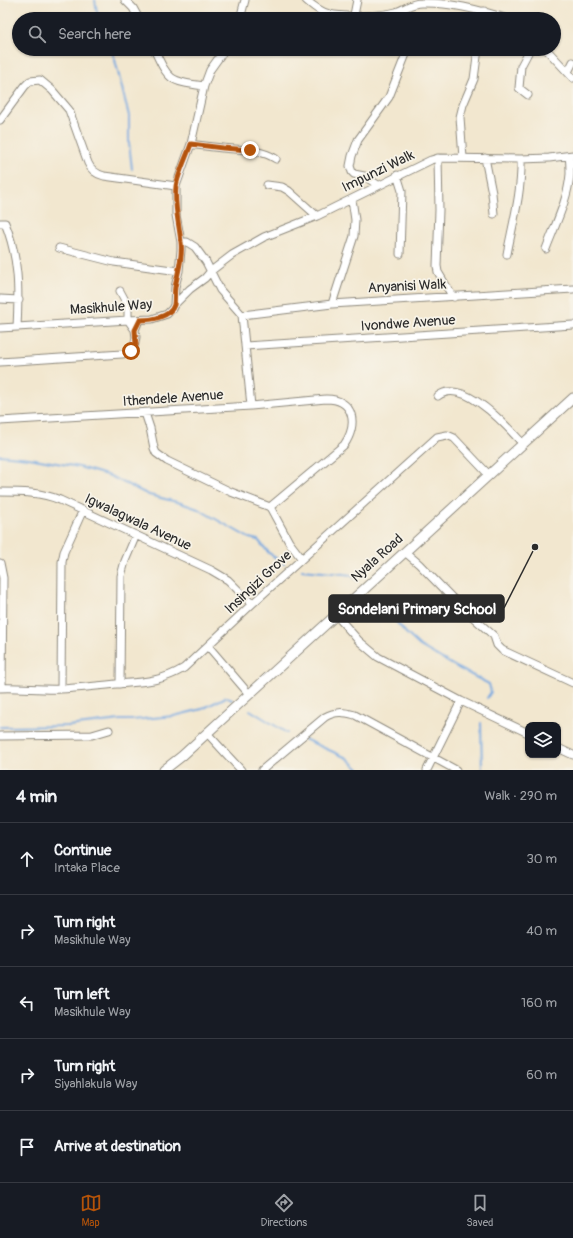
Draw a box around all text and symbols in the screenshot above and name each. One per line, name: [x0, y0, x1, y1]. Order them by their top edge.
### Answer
search box: [12, 12, 561, 56]
icon: search: [26, 23, 48, 45]
text: Search here: [58, 25, 131, 44]
route end: [241, 141, 259, 159]
street label: Impunzi Walk: [339, 146, 417, 196]
street label: Anyanisi Walk: [367, 275, 447, 297]
street label: Masikhule Way: [69, 296, 153, 318]
street label: Ivondwe Avenue: [360, 311, 456, 335]
route start: [122, 342, 140, 360]
street label: Ithendele Avenue: [122, 386, 224, 410]
street label: Igwalagwala Avenue: [82, 490, 194, 554]
street label: Nyala Road: [348, 530, 407, 586]
street label: Insingizi Grove: [221, 547, 295, 617]
callout: Sondelani Primary School: [329, 595, 504, 622]
text: Sondelani Primary School: [338, 600, 496, 619]
map controls: [525, 722, 561, 758]
button: layers: [525, 722, 561, 758]
text: 4 min: [16, 786, 57, 807]
text: Walk · 290 m: [484, 788, 557, 804]
text: Continue: [54, 841, 112, 860]
icon: ahead: [16, 848, 38, 870]
text: 30 m: [527, 851, 557, 867]
text: Intaka Place: [54, 860, 120, 876]
text: Turn right: [54, 913, 115, 932]
icon: right: [16, 920, 38, 942]
text: 40 m: [526, 923, 557, 939]
text: Masikhule Way: [54, 932, 131, 948]
text: Turn left: [54, 985, 110, 1004]
icon: left: [16, 992, 38, 1014]
text: 160 m: [521, 995, 557, 1011]
text: Masikhule Way: [54, 1004, 131, 1020]
text: Turn right: [54, 1057, 115, 1076]
icon: right: [16, 1064, 38, 1086]
text: 60 m: [526, 1067, 557, 1083]
text: Siyahlakula Way: [54, 1076, 137, 1092]
icon: arrive: [16, 1136, 38, 1158]
text: Arrive at destination: [54, 1137, 181, 1156]
tab: Map: [80, 1192, 102, 1229]
tab: Directions: [261, 1192, 307, 1229]
tab: Saved: [466, 1192, 493, 1229]

